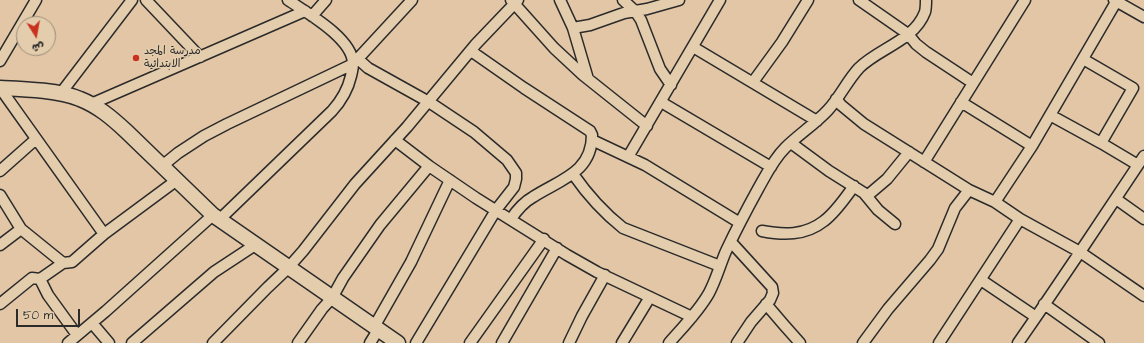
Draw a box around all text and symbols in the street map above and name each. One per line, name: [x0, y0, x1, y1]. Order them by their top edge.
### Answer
north arrow: [16, 16, 56, 56]
text: ش: [31, 39, 46, 56]
place label: مدرسة المجد الابتدائية: [144, 45, 201, 71]
marker: مدرسة المجد الابتدائية: [131, 53, 141, 63]
scale bar: [18, 301, 82, 327]
text: 50 m: [23, 307, 53, 324]

